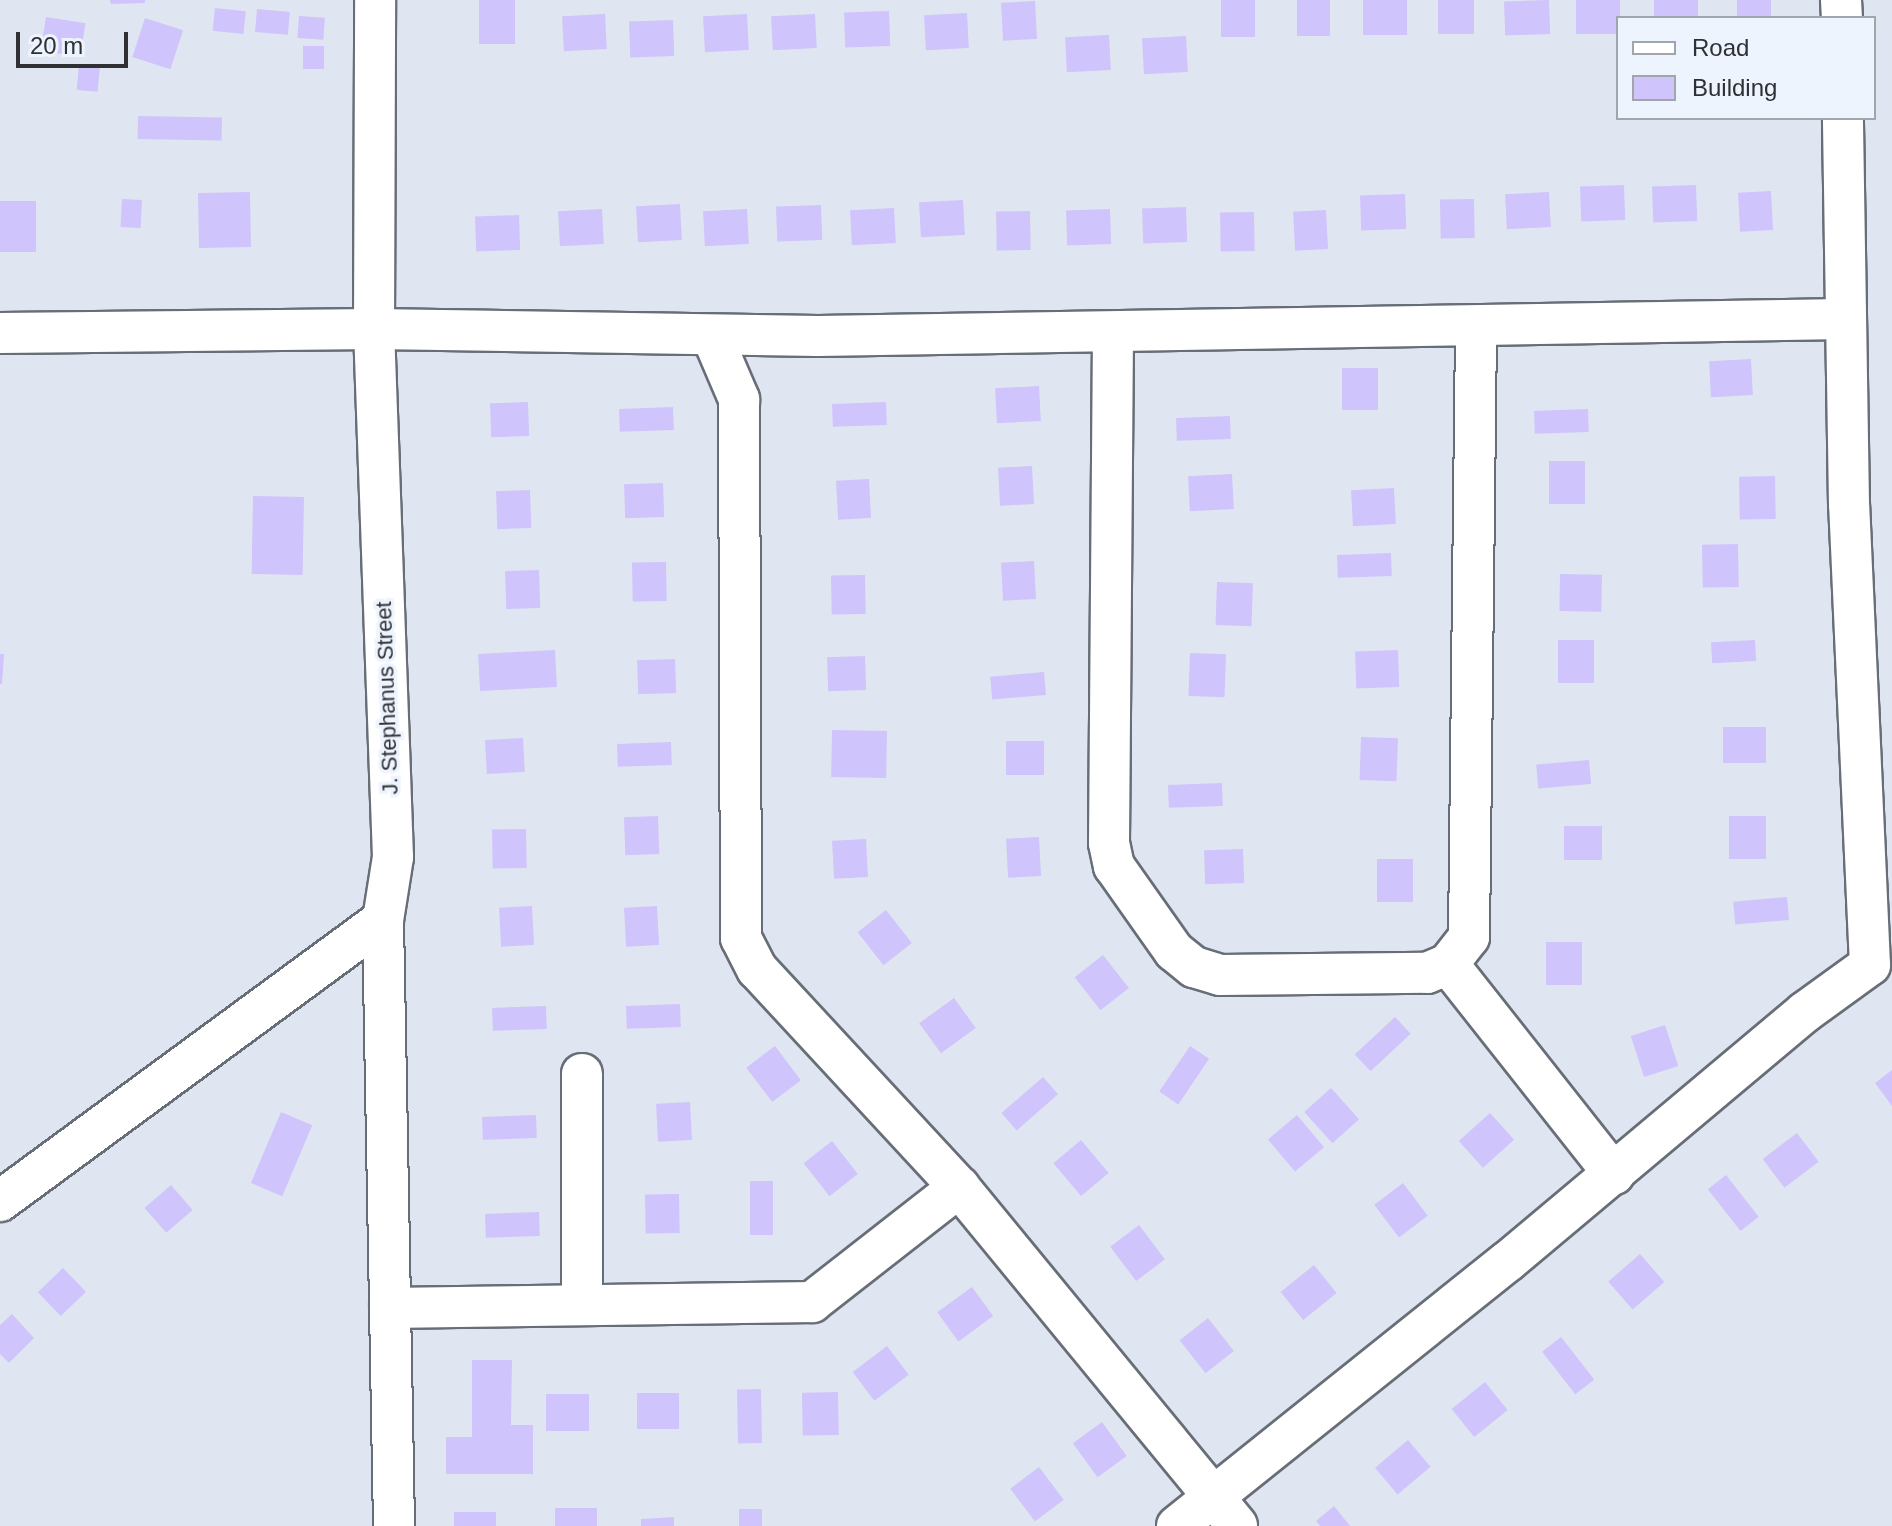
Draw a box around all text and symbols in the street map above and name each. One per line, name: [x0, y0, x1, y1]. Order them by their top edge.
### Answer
scale bar: [20, 16, 132, 66]
legend: [1616, 16, 1876, 120]
text: 20 m: [30, 32, 83, 59]
text: Road: [1692, 34, 1749, 61]
text: Building: [1692, 74, 1777, 101]
street label: J. Stephanus Street: [370, 601, 404, 795]

